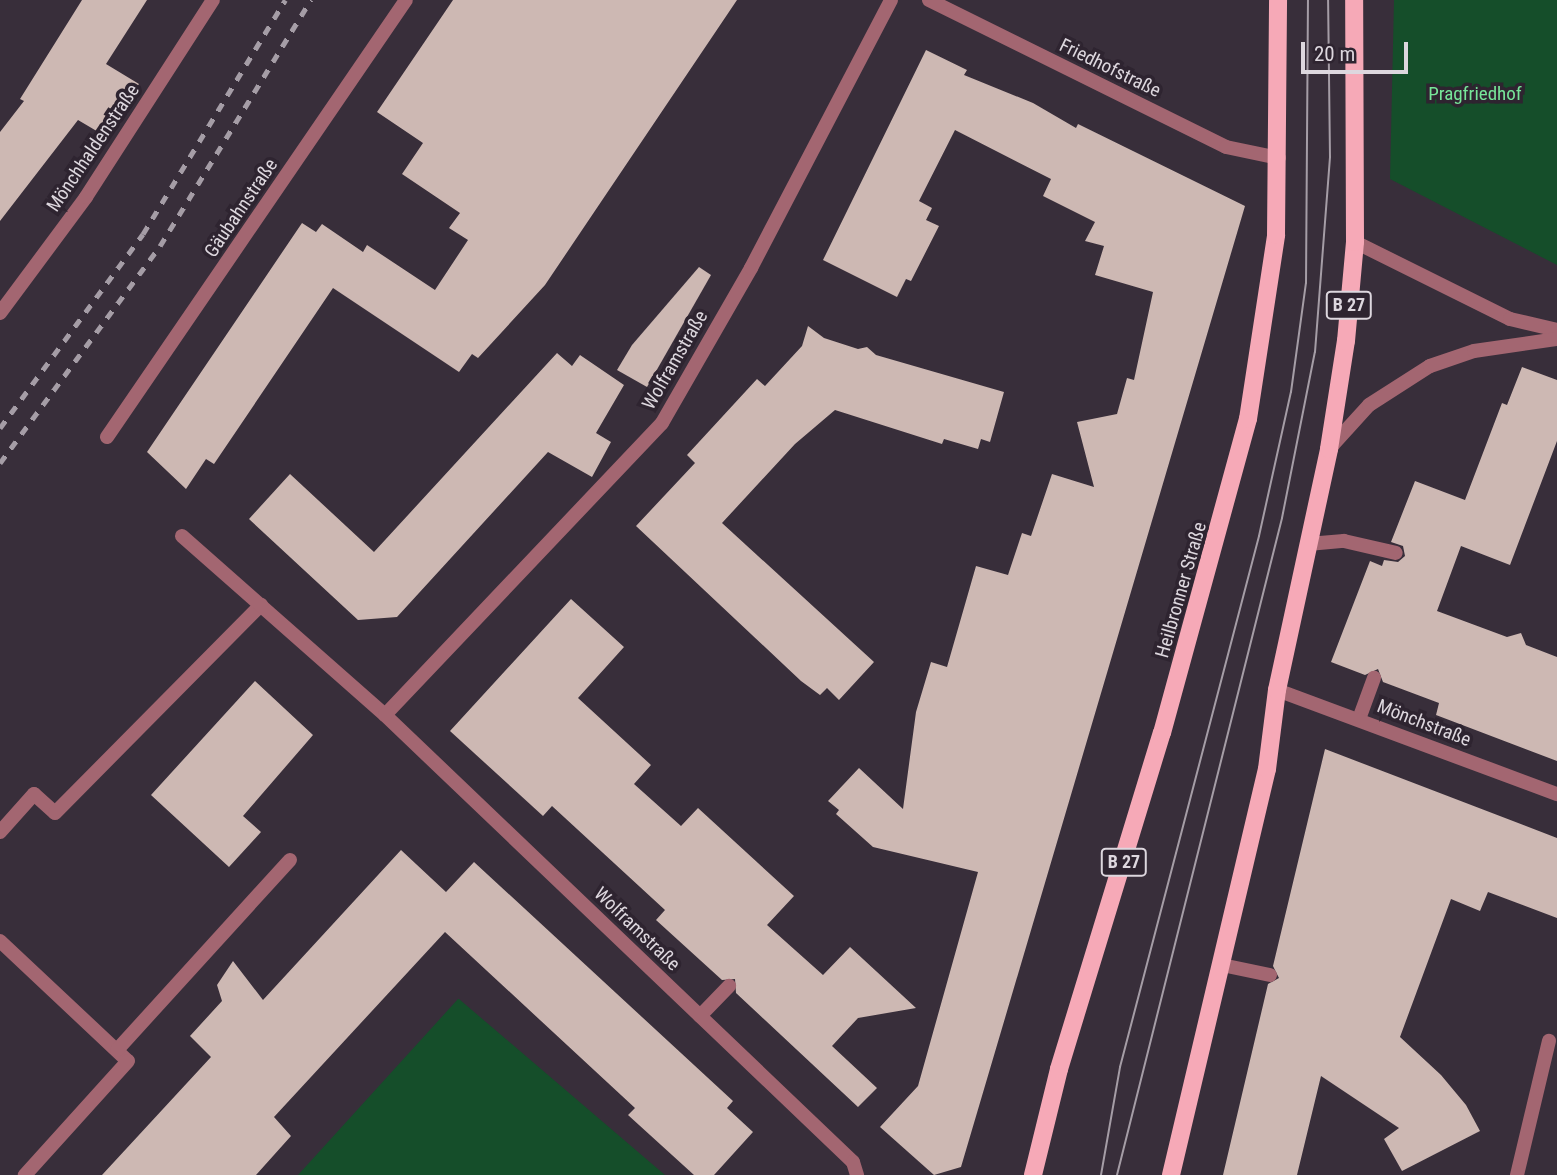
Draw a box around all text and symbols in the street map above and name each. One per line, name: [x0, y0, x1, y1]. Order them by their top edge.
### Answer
scale bar: [1305, 28, 1412, 72]
street label: Friedhofstraße: [1056, 34, 1164, 102]
text: 20 m: [1314, 42, 1355, 66]
street label: Mönchhaldenstraße: [42, 80, 144, 216]
park label: Pragfriedhof: [1428, 83, 1522, 105]
street label: Gäubahnstraße: [200, 154, 282, 262]
road number: B 27: [1324, 290, 1374, 320]
street label: Wolframstraße: [637, 306, 713, 414]
street label: Heilbronner Straße: [1151, 519, 1211, 661]
street label: Mönchstraße: [1374, 695, 1474, 751]
road number: B 27: [1100, 848, 1148, 876]
street label: Wolframstraße: [589, 882, 685, 976]

